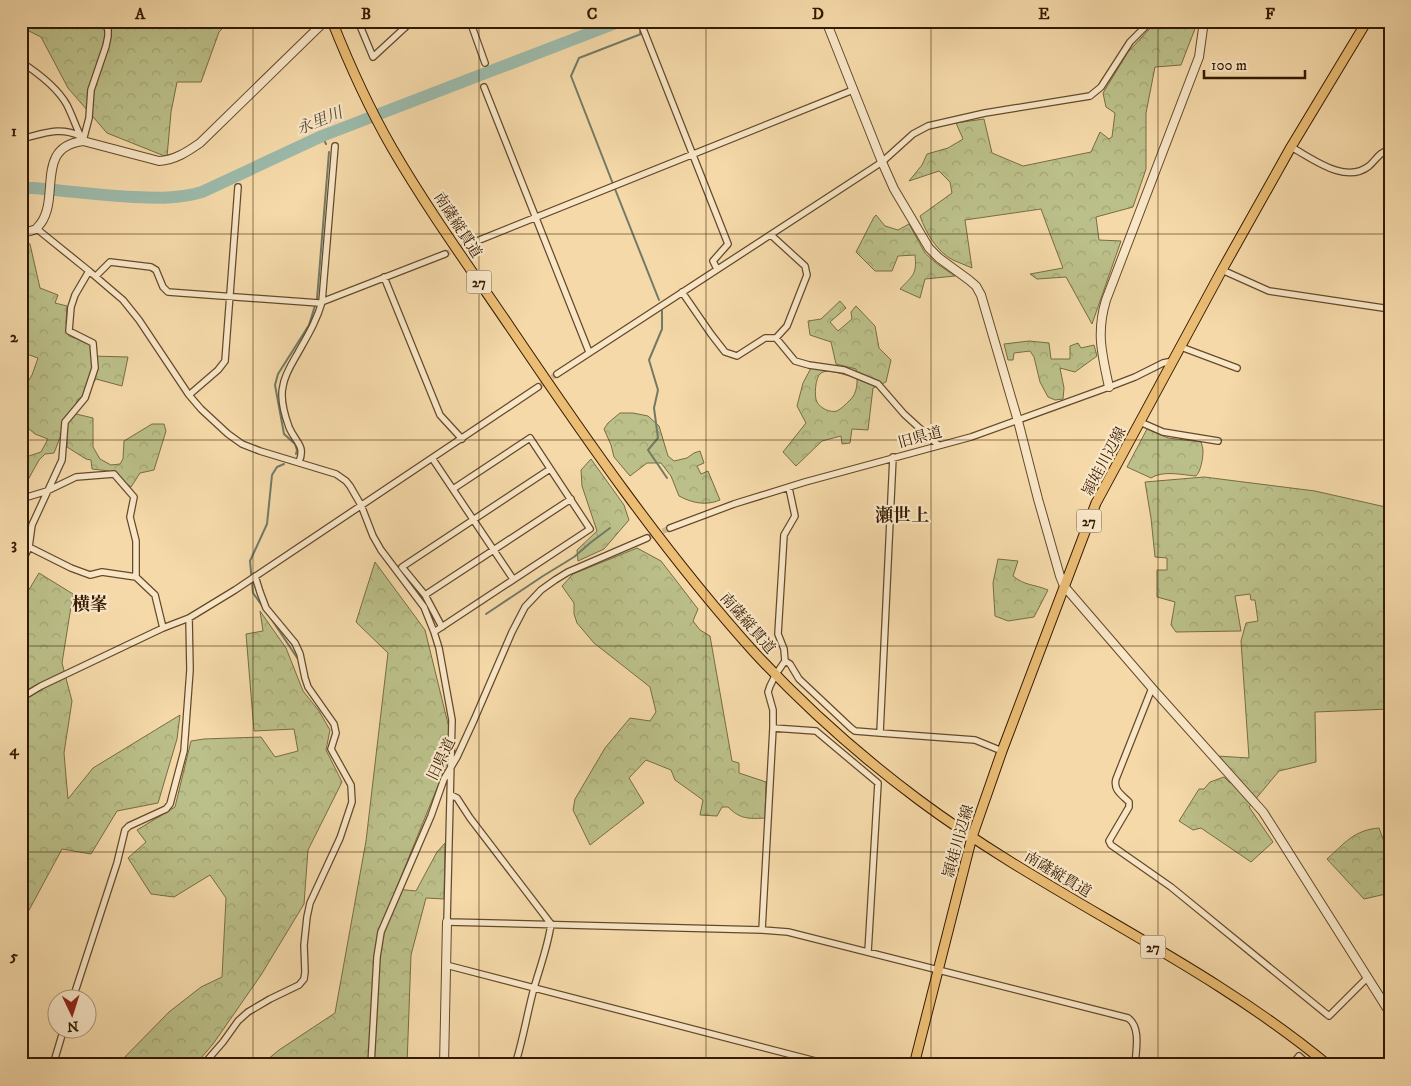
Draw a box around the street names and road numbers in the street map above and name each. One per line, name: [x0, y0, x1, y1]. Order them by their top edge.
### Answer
street label: 南薩縦貫道: [429, 189, 486, 262]
road number: 27: [466, 270, 492, 294]
street label: 旧県道: [896, 422, 944, 452]
street label: 頴娃川辺線: [1078, 424, 1130, 499]
road number: 27: [1076, 510, 1102, 532]
street label: 南薩縦貫道: [716, 589, 779, 658]
street label: 旧県道: [423, 735, 460, 784]
street label: 頴娃川辺線: [939, 802, 978, 880]
street label: 南薩縦貫道: [1021, 847, 1095, 902]
road number: 27: [1140, 936, 1166, 959]

